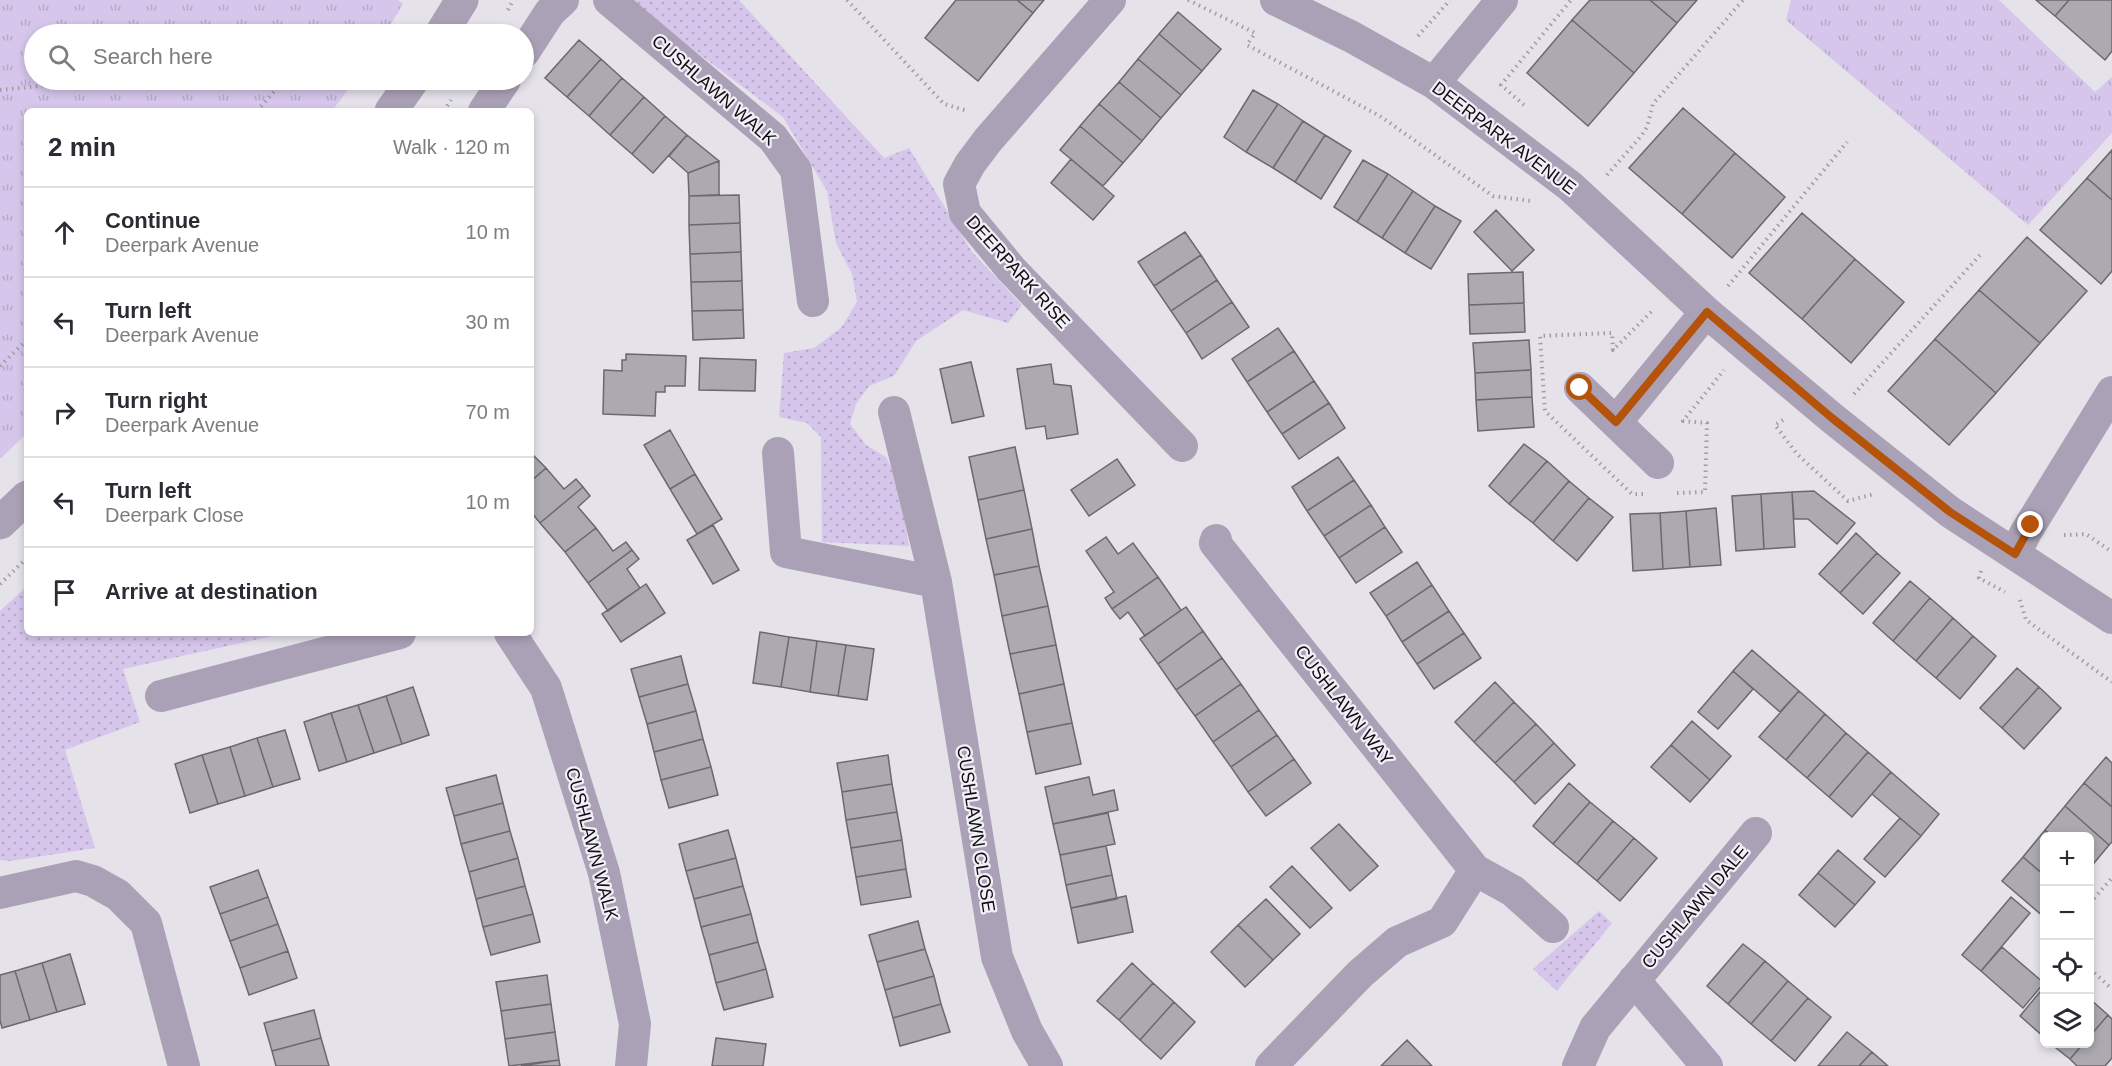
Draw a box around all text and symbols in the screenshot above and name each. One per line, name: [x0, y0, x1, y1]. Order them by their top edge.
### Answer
search box: [24, 24, 534, 90]
street label: CUSHLAWN WALK: [648, 31, 780, 149]
icon: search: [45, 41, 78, 74]
text: Search here: [93, 44, 213, 69]
street label: DEERPARK AVENUE: [1428, 78, 1580, 198]
text: 2 min: [48, 132, 116, 162]
text: Walk · 120 m: [393, 136, 510, 158]
text: Continue: [105, 208, 200, 233]
street label: DEERPARK RISE: [962, 212, 1074, 332]
icon: ahead: [48, 216, 81, 249]
text: 10 m: [466, 221, 510, 243]
text: Deerpark Avenue: [105, 234, 259, 256]
text: Turn left: [105, 298, 191, 323]
icon: left: [48, 306, 81, 339]
text: 30 m: [466, 311, 510, 333]
text: Deerpark Avenue: [105, 324, 259, 346]
route start: [1566, 374, 1592, 400]
text: Turn right: [105, 388, 207, 413]
icon: right: [48, 396, 81, 429]
text: 70 m: [466, 401, 510, 423]
text: Deerpark Avenue: [105, 414, 259, 436]
text: Turn left: [105, 478, 191, 503]
icon: left: [48, 486, 81, 519]
text: 10 m: [466, 491, 510, 513]
text: Deerpark Close: [105, 504, 244, 526]
route end: [2017, 511, 2043, 537]
icon: arrive: [48, 576, 81, 609]
text: Arrive at destination: [105, 579, 318, 604]
street label: CUSHLAWN WAY: [1291, 641, 1397, 769]
street label: CUSHLAWN CLOSE: [953, 744, 999, 914]
street label: CUSHLAWN WALK: [562, 765, 622, 923]
map controls: [2040, 832, 2094, 1048]
button: +: [2040, 832, 2094, 886]
street label: CUSHLAWN DALE: [1638, 841, 1752, 973]
button: −: [2040, 886, 2094, 940]
button: locate: [2040, 940, 2094, 994]
button: layers: [2040, 994, 2094, 1048]

